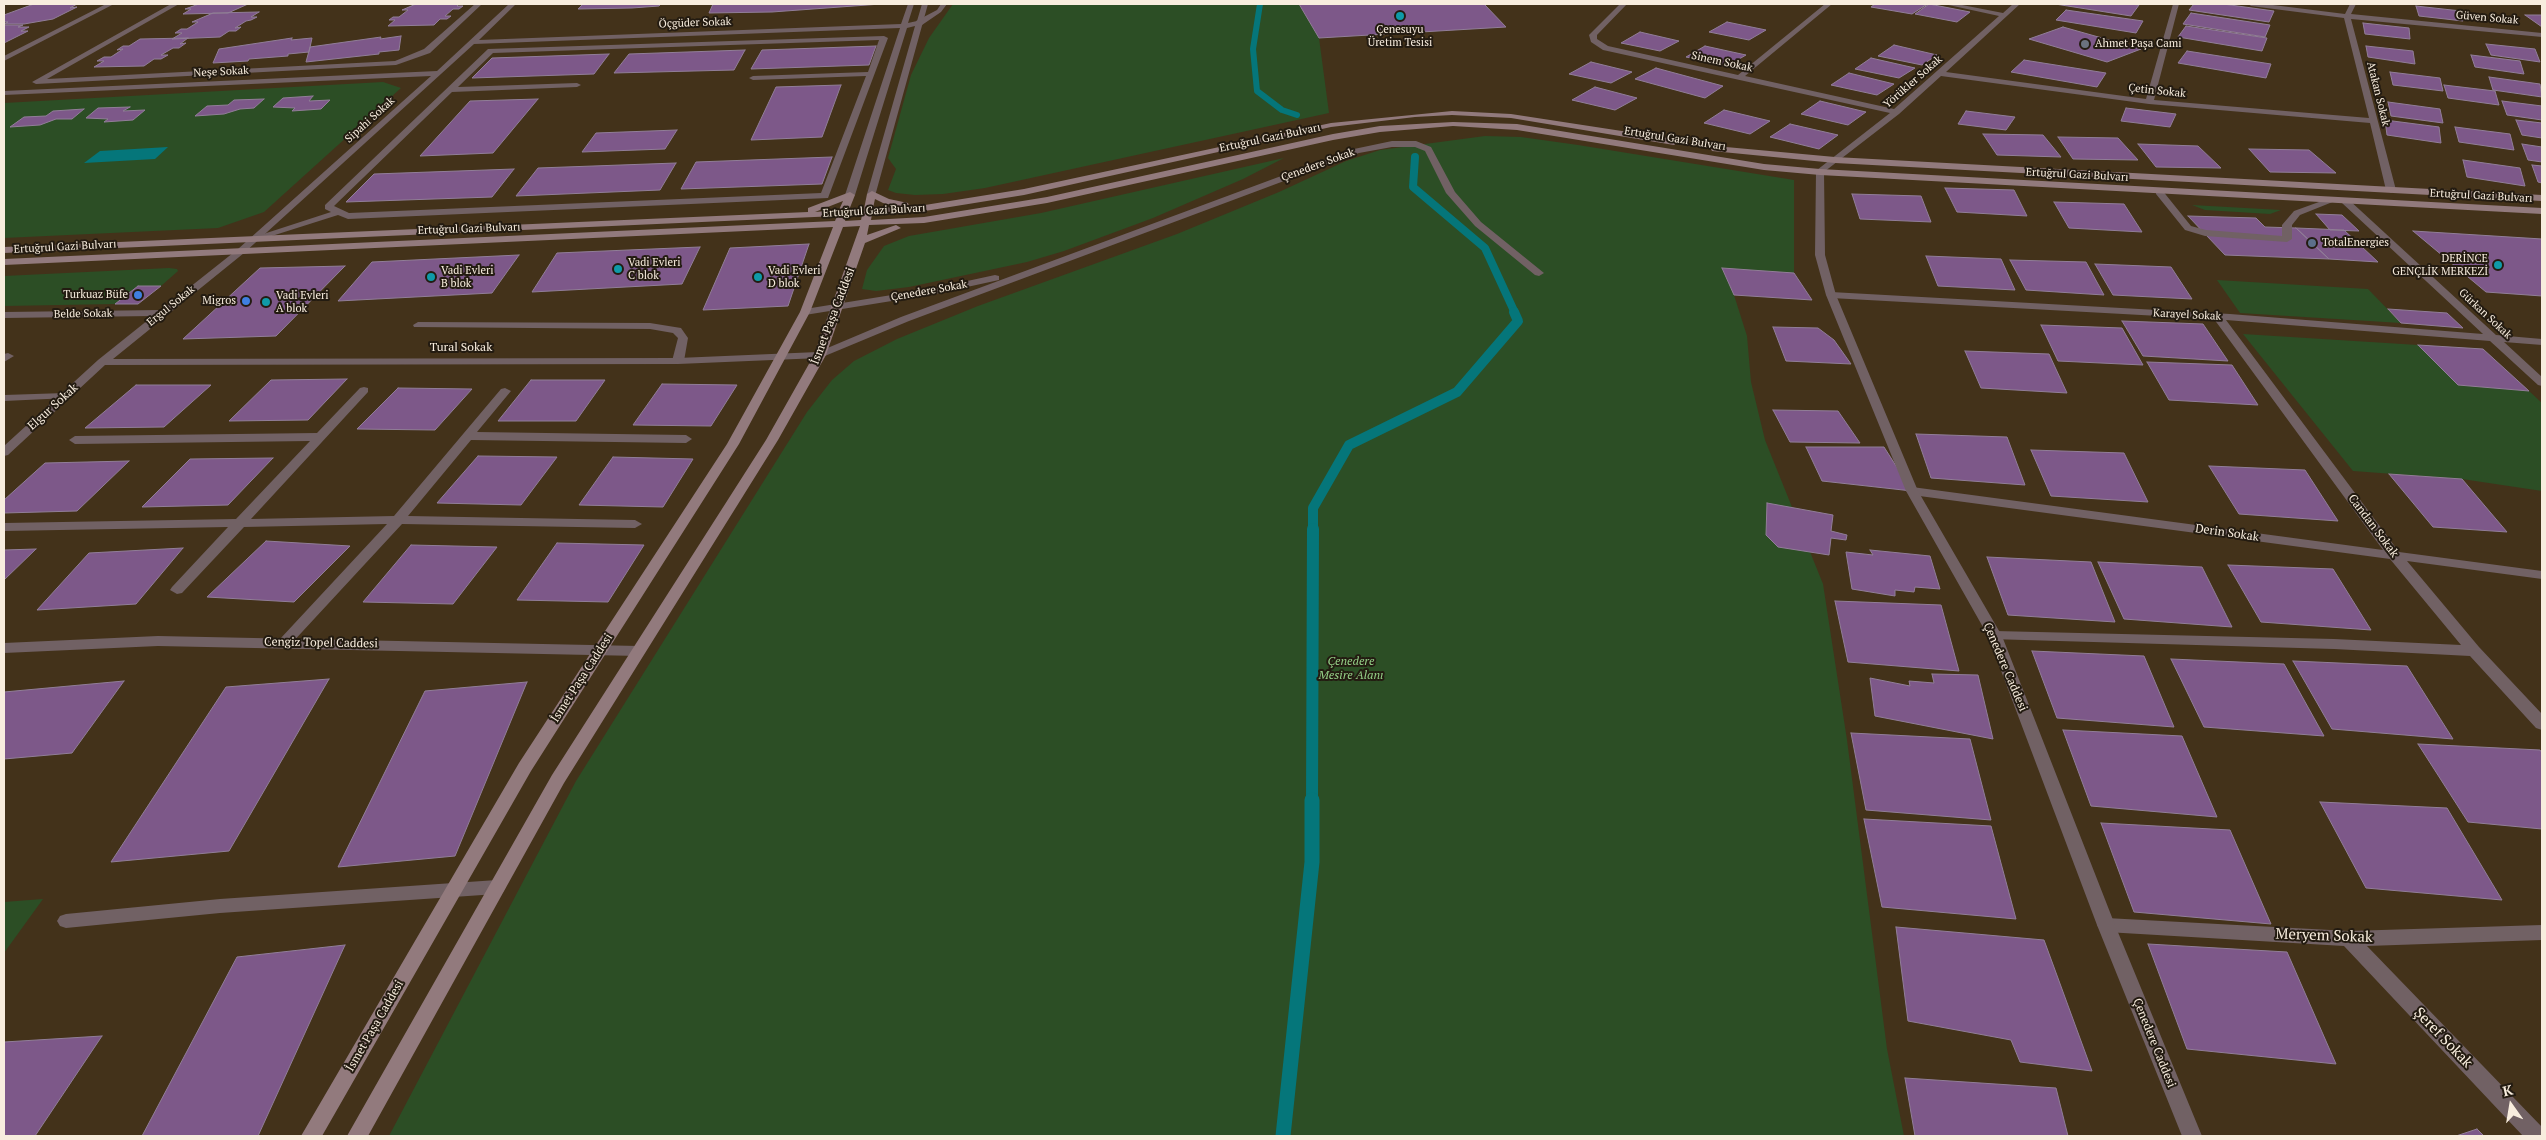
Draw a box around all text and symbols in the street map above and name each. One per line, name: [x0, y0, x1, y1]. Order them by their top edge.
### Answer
street label: Güven Sokak: [2455, 9, 2519, 27]
marker: Çenesuyu Üretim Tesisi: [1394, 10, 1406, 22]
street label: Öçgüder Sokak: [658, 15, 732, 31]
place label: Çenesuyu Üretim Tesisi: [1368, 23, 1432, 49]
place label: Ahmet Paşa Cami: [2095, 37, 2181, 51]
marker: Ahmet Paşa Cami: [2079, 38, 2091, 50]
street label: Sinem Sokak: [1690, 49, 1754, 75]
street label: Yörükler Sokak: [1881, 53, 1945, 111]
street label: Atakan Sokak: [2364, 60, 2392, 128]
street label: Neşe Sokak: [193, 64, 249, 80]
street label: Çetin Sokak: [2128, 81, 2186, 101]
street label: Sipahi Sokak: [342, 94, 398, 146]
street label: Ertuğrul Gazi Bulvarı: [1218, 121, 1322, 155]
street label: Ertuğrul Gazi Bulvarı: [1623, 124, 1727, 154]
street label: Çenedere Sokak: [1279, 146, 1357, 184]
street label: Ertuğrul Gazi Bulvarı: [2025, 166, 2129, 184]
street label: Ertuğrul Gazi Bulvarı: [2429, 187, 2533, 205]
street label: Ertuğrul Gazi Bulvarı: [822, 202, 926, 220]
street label: Ertuğrul Gazi Bulvarı: [417, 221, 521, 237]
place label: TotalEnergies: [2322, 236, 2389, 250]
marker: TotalEnergies: [2306, 237, 2318, 249]
street label: Ertuğrul Gazi Bulvarı: [13, 238, 117, 256]
place label: DERİNCE GENÇLİK MERKEZİ: [2392, 252, 2488, 278]
place label: Vadi Evleri C blok: [628, 256, 681, 282]
marker: DERİNCE GENÇLİK MERKEZİ: [2492, 259, 2504, 271]
marker: Vadi Evleri C blok: [612, 263, 624, 275]
place label: Vadi Evleri B blok: [441, 264, 494, 290]
place label: Vadi Evleri D blok: [768, 264, 821, 290]
street label: İsmet Paşa Caddesi: [808, 265, 858, 367]
marker: Vadi Evleri B blok: [425, 271, 437, 283]
marker: Vadi Evleri D blok: [752, 271, 764, 283]
street label: Çenedere Sokak: [890, 278, 968, 304]
street label: Ergul Sokak: [144, 283, 198, 329]
street label: Gürkan Sokak: [2456, 286, 2514, 342]
place label: Turkuaz Büfe: [63, 288, 128, 302]
marker: Turkuaz Büfe: [132, 289, 144, 301]
place label: Vadi Evleri A blok: [276, 289, 329, 315]
place label: Migros: [202, 294, 236, 308]
marker: Migros: [240, 295, 252, 307]
marker: Vadi Evleri A blok: [260, 296, 272, 308]
street label: Belde Sokak: [53, 307, 113, 321]
street label: Karayel Sokak: [2153, 307, 2221, 323]
street label: Tural Sokak: [430, 341, 492, 355]
street label: Elgur Sokak: [25, 381, 81, 433]
street label: Candan Sokak: [2345, 492, 2401, 560]
street label: Derin Sokak: [2194, 521, 2260, 545]
street label: Çenedere Caddesi: [1980, 621, 2030, 713]
street label: İsmet Paşa Caddesi: [548, 631, 616, 725]
street label: Cengiz Topel Caddesi: [264, 635, 378, 651]
park label: Çenedere Mesire Alanı: [1319, 655, 1383, 683]
street label: Meryem Sokak: [2275, 925, 2373, 947]
street label: İsmet Paşa Caddesi: [343, 978, 407, 1074]
street label: Çenedere Caddesi: [2130, 996, 2178, 1090]
street label: Şeref Sokak: [2410, 1004, 2476, 1072]
north arrow: [2486, 1080, 2536, 1130]
text: K: [2501, 1080, 2514, 1100]

